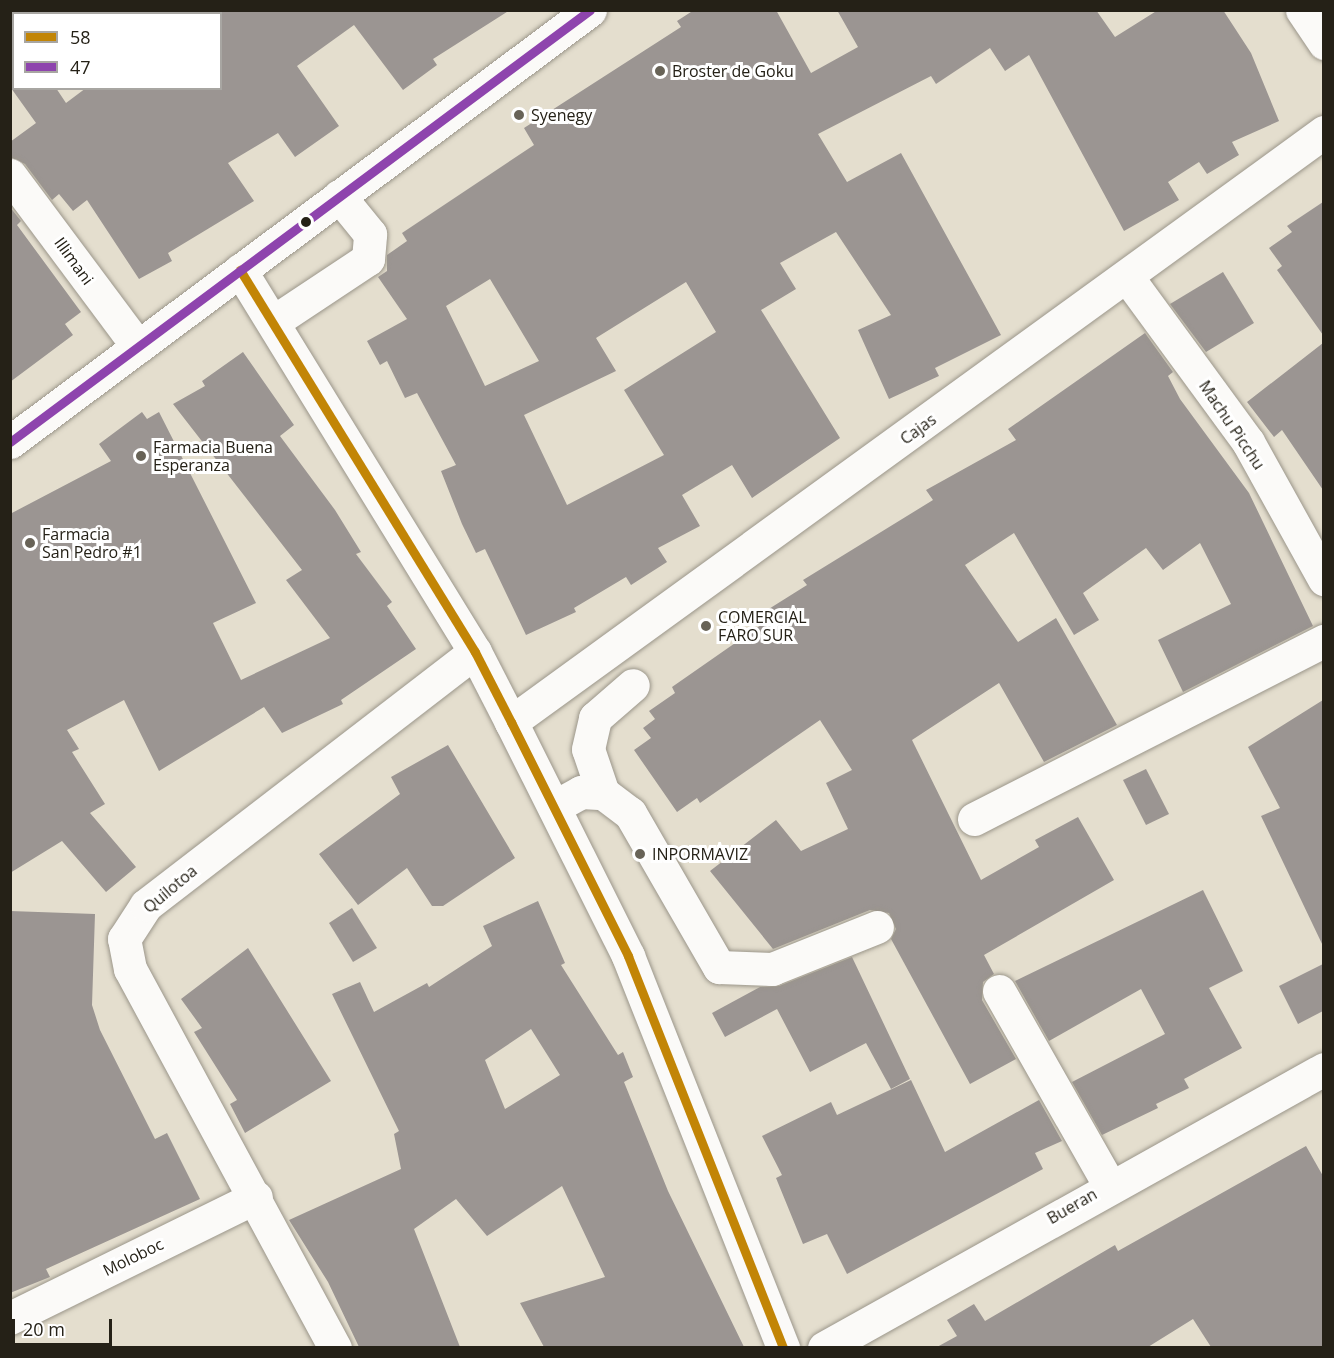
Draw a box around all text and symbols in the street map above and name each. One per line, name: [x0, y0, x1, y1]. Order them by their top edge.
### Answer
legend: [12, 12, 222, 90]
text: 58: [70, 25, 91, 49]
text: 47: [70, 55, 91, 79]
place label: Broster de Goku: [672, 61, 794, 81]
marker: Broster de Goku: [653, 64, 667, 78]
place label: Syenegy: [531, 105, 592, 125]
marker: Syenegy: [512, 108, 526, 122]
unlabelled marker: [300, 216, 312, 228]
street label: Illimani: [50, 233, 98, 289]
street label: Machu Picchu: [1195, 377, 1269, 473]
street label: Cajas: [896, 410, 940, 448]
place label: Farmacia Buena Esperanza: [153, 437, 273, 475]
marker: Farmacia Buena Esperanza: [134, 449, 148, 463]
place label: Farmacia San Pedro #1: [42, 524, 142, 562]
marker: Farmacia San Pedro #1: [23, 536, 37, 550]
place label: COMERCIAL FARO SUR: [718, 607, 807, 645]
marker: COMERCIAL FARO SUR: [699, 619, 713, 633]
place label: INPORMAVIZ: [652, 844, 748, 864]
marker: INPORMAVIZ: [633, 847, 647, 861]
street label: Quilotoa: [139, 861, 201, 917]
street label: Bueran: [1044, 1184, 1100, 1228]
street label: Moloboc: [100, 1234, 166, 1280]
scale bar: [15, 1307, 116, 1345]
text: 20 m: [23, 1317, 65, 1341]

